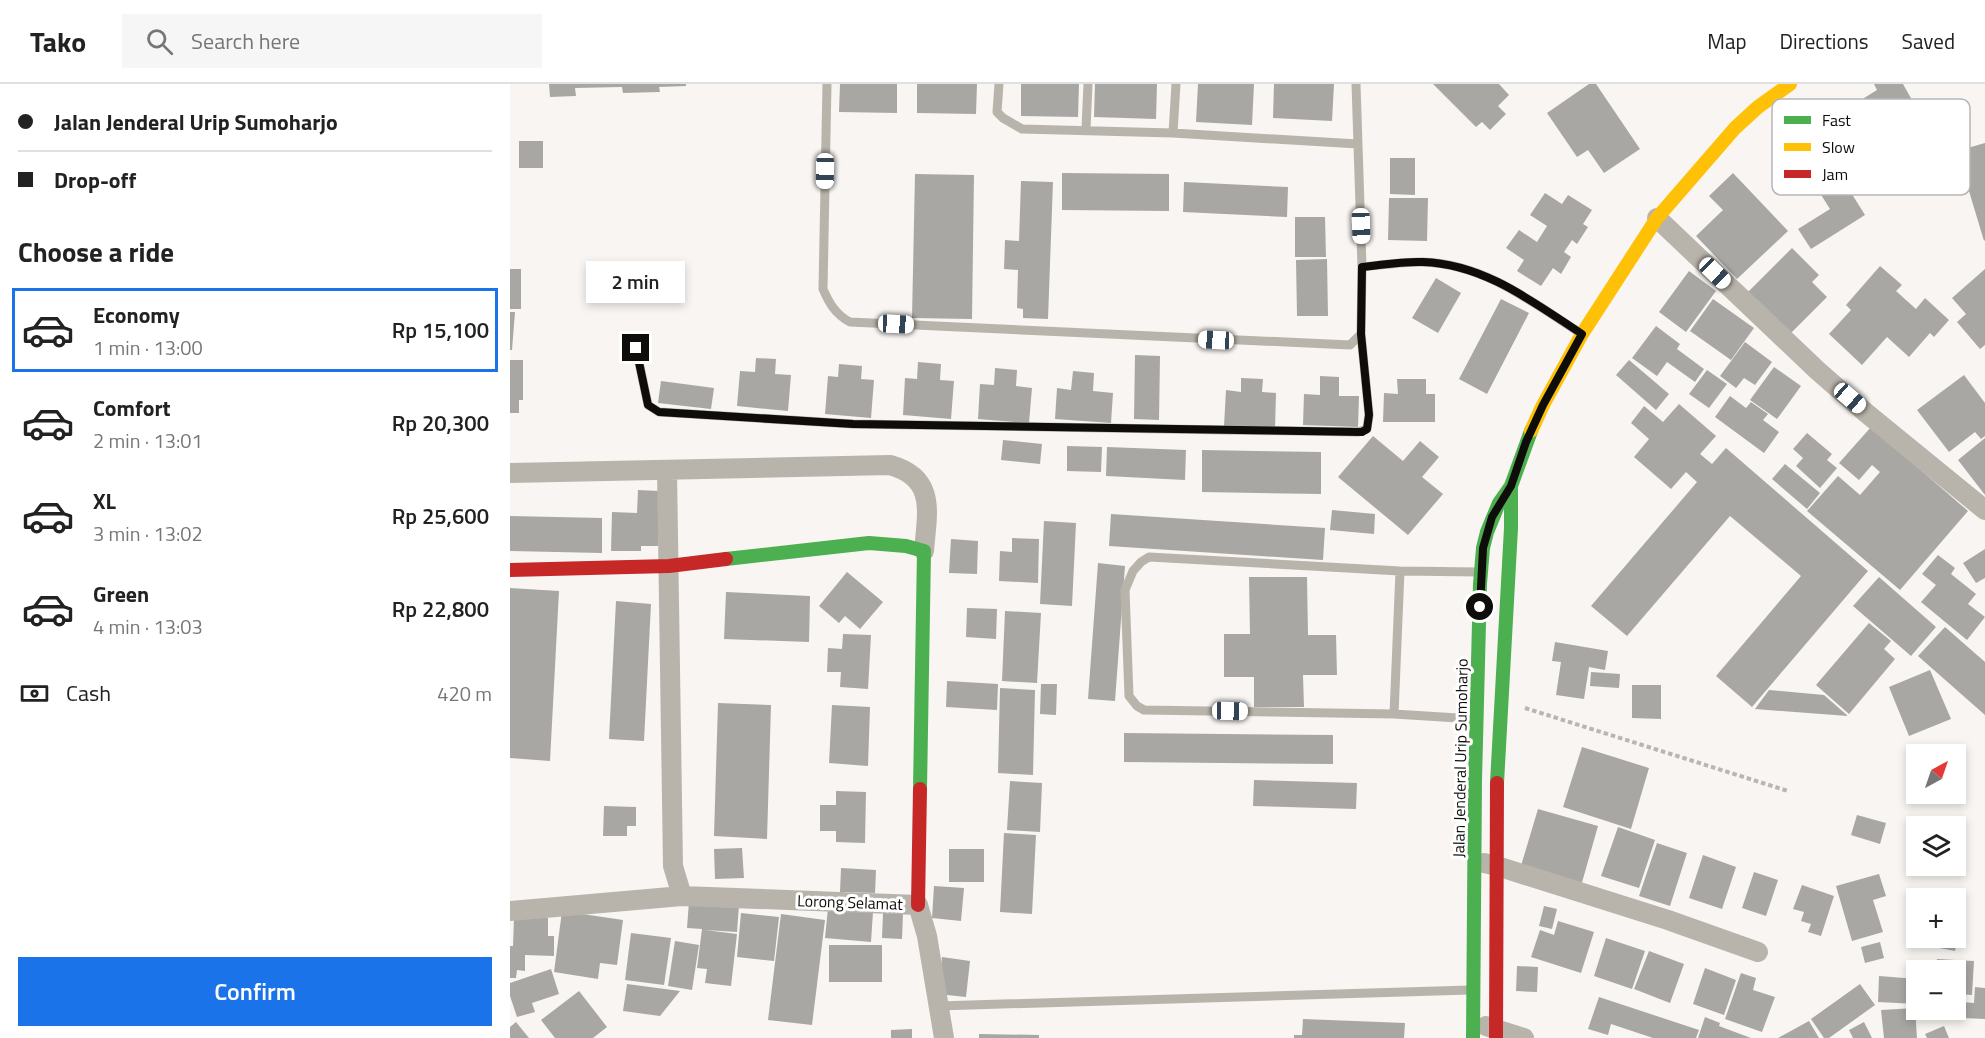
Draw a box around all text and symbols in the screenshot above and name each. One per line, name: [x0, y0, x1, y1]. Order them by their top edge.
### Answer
search box: [122, 14, 542, 68]
text: Tako: [30, 20, 86, 63]
text: Search here: [191, 24, 300, 58]
icon: search: [143, 25, 176, 58]
text: Map: [1707, 25, 1747, 57]
text: Directions: [1780, 25, 1869, 57]
text: Saved: [1902, 25, 1955, 57]
legend: [1772, 99, 1970, 195]
text: Jalan Jenderal Urip Sumoharjo: [54, 105, 338, 139]
text: Fast: [1822, 108, 1851, 132]
text: Slow: [1822, 135, 1855, 159]
car: [816, 153, 834, 189]
text: Jam: [1822, 162, 1848, 186]
text: Drop-off: [54, 163, 136, 197]
car: [1351, 208, 1371, 244]
text: Choose a ride: [18, 231, 174, 272]
car: [1696, 254, 1734, 292]
callout: 2 min: [586, 261, 686, 303]
text: 2 min: [611, 266, 660, 297]
text: Economy: [93, 298, 180, 332]
icon: car: [21, 303, 75, 357]
text: Rp 15,100: [392, 313, 489, 347]
car: [878, 314, 914, 334]
car: [1198, 330, 1234, 350]
text: 1 min · 13:00: [93, 332, 203, 363]
route end: [622, 334, 649, 361]
car: [1831, 379, 1869, 417]
text: Comfort: [93, 391, 171, 425]
icon: car: [21, 396, 75, 450]
text: Rp 20,300: [392, 406, 489, 440]
text: 2 min · 13:01: [93, 425, 203, 456]
text: XL: [93, 484, 116, 518]
icon: car: [21, 489, 75, 543]
text: Rp 25,600: [392, 499, 489, 533]
text: 3 min · 13:02: [93, 518, 203, 549]
text: Green: [93, 577, 149, 611]
icon: car: [21, 582, 75, 636]
text: Rp 22,800: [392, 592, 489, 626]
route start: [1466, 593, 1493, 620]
text: 4 min · 13:03: [93, 611, 203, 642]
street label: Jalan Jenderal Urip Sumoharjo: [1446, 658, 1474, 858]
text: Cash: [66, 676, 111, 710]
icon: cash: [18, 677, 51, 710]
text: 420 m: [437, 678, 492, 709]
car: [1212, 702, 1248, 720]
north arrow: [1906, 744, 1966, 804]
map controls: [1906, 744, 1966, 1020]
button: layers: [1906, 816, 1966, 876]
street label: Lorong Selamat: [797, 888, 904, 916]
button: +: [1906, 888, 1966, 948]
button: Confirm: [18, 957, 492, 1026]
button: −: [1906, 960, 1966, 1020]

